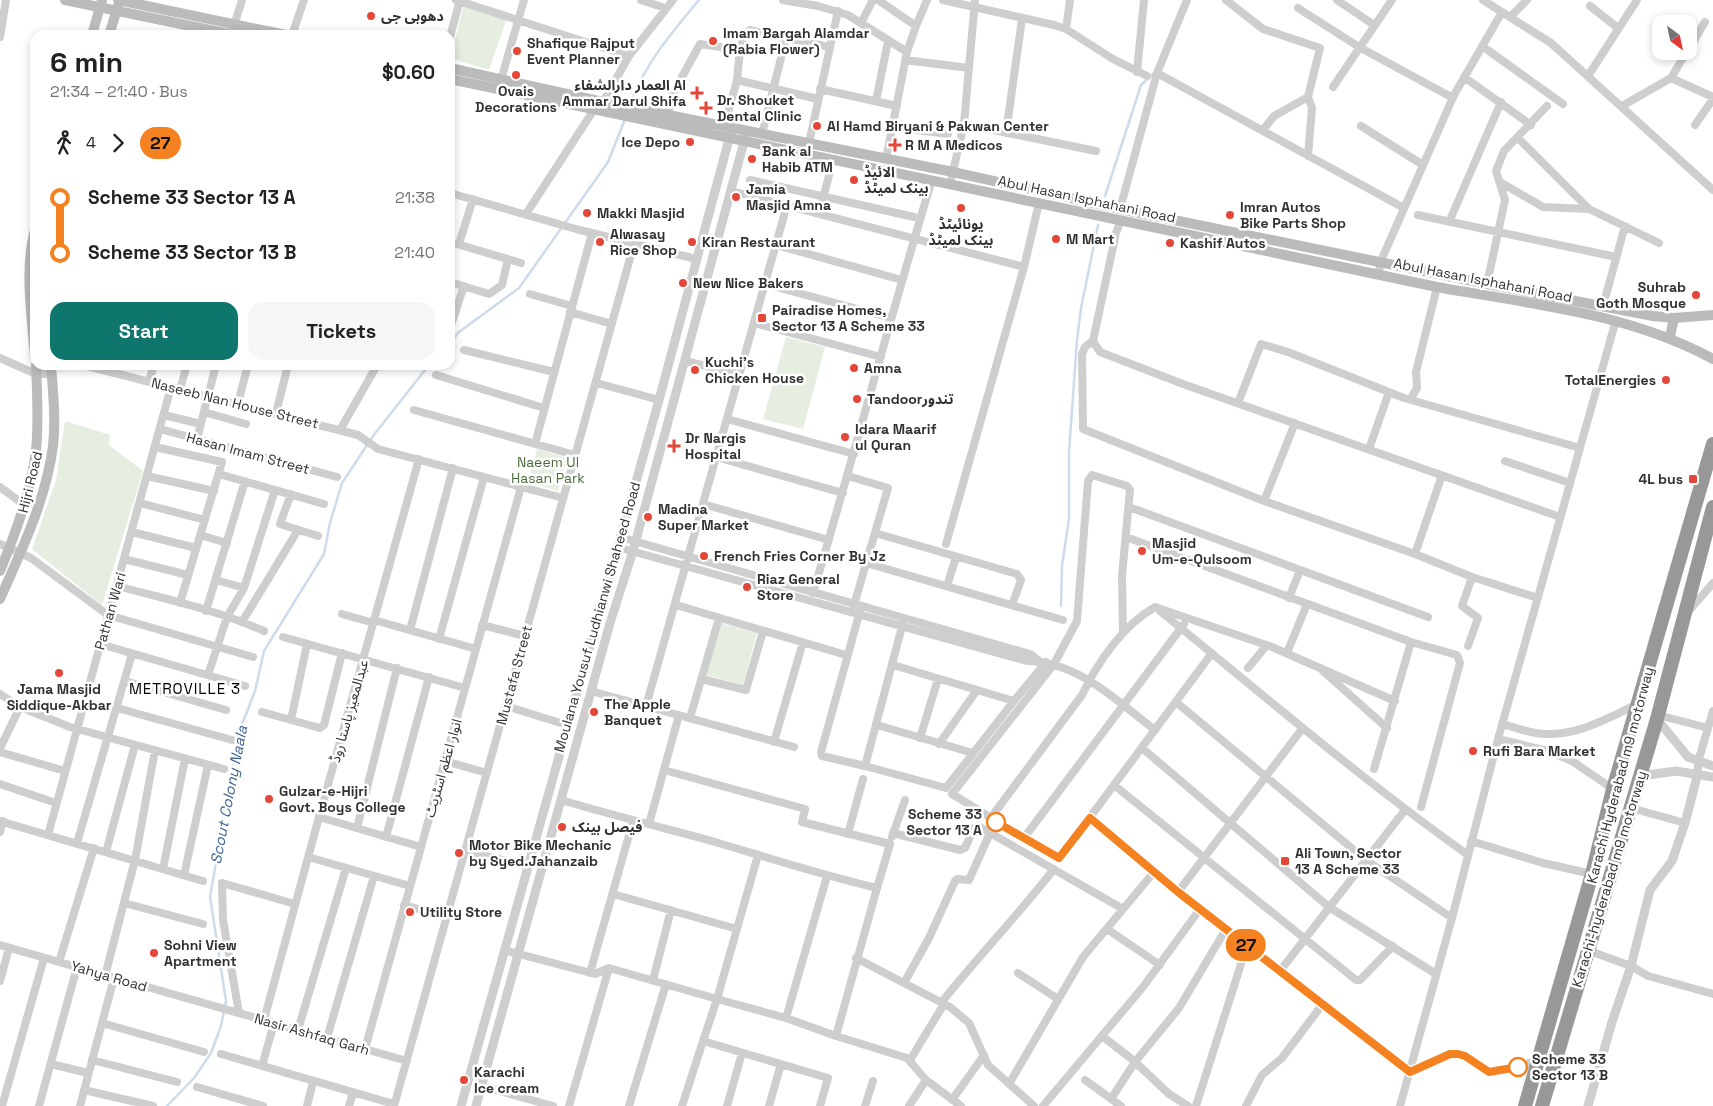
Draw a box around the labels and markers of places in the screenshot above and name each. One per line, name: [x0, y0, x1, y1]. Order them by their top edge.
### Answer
place label: دھوبی جی: [381, 7, 444, 25]
marker: دھوبی جی: [365, 10, 377, 22]
place label: Imam Bargah Alamdar (Rabia Flower): [723, 24, 870, 58]
place label: Shafique Rajput Event Planner: [527, 34, 635, 68]
marker: Imam Bargah Alamdar (Rabia Flower): [707, 35, 719, 47]
marker: Shafique Rajput Event Planner: [511, 45, 523, 57]
marker: Ovais Decorations: [510, 69, 522, 81]
place label: العمار دارالشفاء Al Ammar Darul Shifa: [562, 76, 686, 110]
place label: Ovais Decorations: [475, 82, 557, 116]
marker: العمار دارالشفاء Al Ammar Darul Shifa: [690, 86, 704, 100]
place label: Dr. Shouket Dental Clinic: [717, 91, 802, 125]
marker: Dr. Shouket Dental Clinic: [699, 101, 713, 115]
place label: Al Hamd Biryani & Pakwan Center: [827, 117, 1049, 135]
marker: Al Hamd Biryani & Pakwan Center: [811, 120, 823, 132]
place label: Ice Depo: [622, 133, 680, 151]
marker: Ice Depo: [684, 136, 696, 148]
place label: R M A Medicos: [905, 136, 1003, 154]
marker: R M A Medicos: [889, 139, 901, 151]
place label: Bank al Habib ATM: [762, 142, 833, 176]
marker: Bank al Habib ATM: [746, 153, 758, 165]
place label: الائیڈ بینک لمیٹڈ: [864, 163, 929, 197]
marker: الائیڈ بینک لمیٹڈ: [848, 174, 860, 186]
place label: Jamia Masjid Amna: [746, 180, 831, 214]
marker: Jamia Masjid Amna: [730, 191, 742, 203]
place label: Imran Autos Bike Parts Shop: [1240, 198, 1346, 232]
marker: یونائیٹڈ بینک لمیٹڈ: [955, 202, 967, 214]
place label: Makki Masjid: [597, 204, 685, 222]
marker: Makki Masjid: [581, 207, 593, 219]
marker: Imran Autos Bike Parts Shop: [1224, 209, 1236, 221]
place label: یونائیٹڈ بینک لمیٹڈ: [929, 215, 993, 249]
place label: Alwasay Rice Shop: [610, 225, 677, 259]
place label: M Mart: [1066, 230, 1114, 248]
place label: Kiran Restaurant: [702, 233, 815, 251]
marker: M Mart: [1050, 233, 1062, 245]
place label: Kashif Autos: [1180, 234, 1266, 252]
marker: Alwasay Rice Shop: [594, 236, 606, 248]
marker: Kiran Restaurant: [686, 236, 698, 248]
marker: Kashif Autos: [1164, 237, 1176, 249]
place label: New Nice Bakers: [693, 274, 804, 292]
marker: New Nice Bakers: [677, 277, 689, 289]
place label: Suhrab Goth Mosque: [1596, 278, 1686, 312]
marker: Suhrab Goth Mosque: [1690, 289, 1702, 301]
place label: Pairadise Homes, Sector 13 A Scheme 33: [772, 301, 925, 335]
marker: Pairadise Homes, Sector 13 A Scheme 33: [756, 312, 768, 324]
place label: Kuchi’s Chicken House: [705, 353, 804, 387]
place label: Amna: [864, 359, 902, 377]
marker: Amna: [848, 362, 860, 374]
marker: Kuchi’s Chicken House: [689, 364, 701, 376]
place label: TotalEnergies: [1565, 371, 1656, 389]
marker: TotalEnergies: [1660, 374, 1672, 386]
place label: Tandoorتندور: [867, 390, 953, 408]
marker: Tandoorتندور: [851, 393, 863, 405]
place label: Idara Maarif ul Quran: [855, 420, 937, 454]
place label: Dr Nargis Hospital: [685, 429, 746, 463]
marker: Idara Maarif ul Quran: [839, 431, 851, 443]
marker: Dr Nargis Hospital: [667, 439, 681, 453]
place label: 4L bus: [1638, 470, 1683, 488]
marker: 4L bus: [1687, 473, 1699, 485]
place label: Madina Super Market: [658, 500, 749, 534]
marker: Madina Super Market: [642, 511, 654, 523]
place label: Masjid Um-e-Qulsoom: [1152, 534, 1252, 568]
marker: Masjid Um-e-Qulsoom: [1136, 545, 1148, 557]
place label: French Fries Corner By Jz: [714, 547, 886, 565]
marker: French Fries Corner By Jz: [698, 550, 710, 562]
place label: Riaz General Store: [757, 570, 840, 604]
marker: Riaz General Store: [741, 581, 753, 593]
marker: Jama Masjid Siddique-Akbar: [53, 667, 65, 679]
place label: Jama Masjid Siddique-Akbar: [7, 680, 112, 714]
place label: The Apple Banquet: [604, 695, 671, 729]
marker: The Apple Banquet: [588, 706, 600, 718]
place label: Rufi Bara Market: [1483, 742, 1596, 760]
marker: Rufi Bara Market: [1467, 745, 1479, 757]
place label: Gulzar-e-Hijri Govt. Boys College: [279, 782, 406, 816]
marker: Gulzar-e-Hijri Govt. Boys College: [263, 793, 275, 805]
place label: Scheme 33 Sector 13 A: [907, 805, 982, 839]
marker: Scheme 33 Sector 13 A: [986, 812, 1006, 832]
place label: فیصل بینک: [572, 818, 642, 836]
marker: فیصل بینک: [556, 821, 568, 833]
place label: Motor Bike Mechanic by Syed.Jahanzaib: [469, 836, 612, 870]
place label: Ali Town, Sector 13 A Scheme 33: [1295, 844, 1402, 878]
marker: Motor Bike Mechanic by Syed.Jahanzaib: [453, 847, 465, 859]
marker: Ali Town, Sector 13 A Scheme 33: [1279, 855, 1291, 867]
place label: Utility Store: [420, 903, 502, 921]
marker: Utility Store: [404, 906, 416, 918]
place label: Sohni View Apartment: [164, 936, 237, 970]
marker: Sohni View Apartment: [148, 947, 160, 959]
place label: Scheme 33 Sector 13 B: [1532, 1050, 1608, 1084]
marker: Scheme 33 Sector 13 B: [1508, 1057, 1528, 1077]
place label: Karachi Ice cream: [474, 1063, 539, 1097]
marker: Karachi Ice cream: [458, 1074, 470, 1086]

